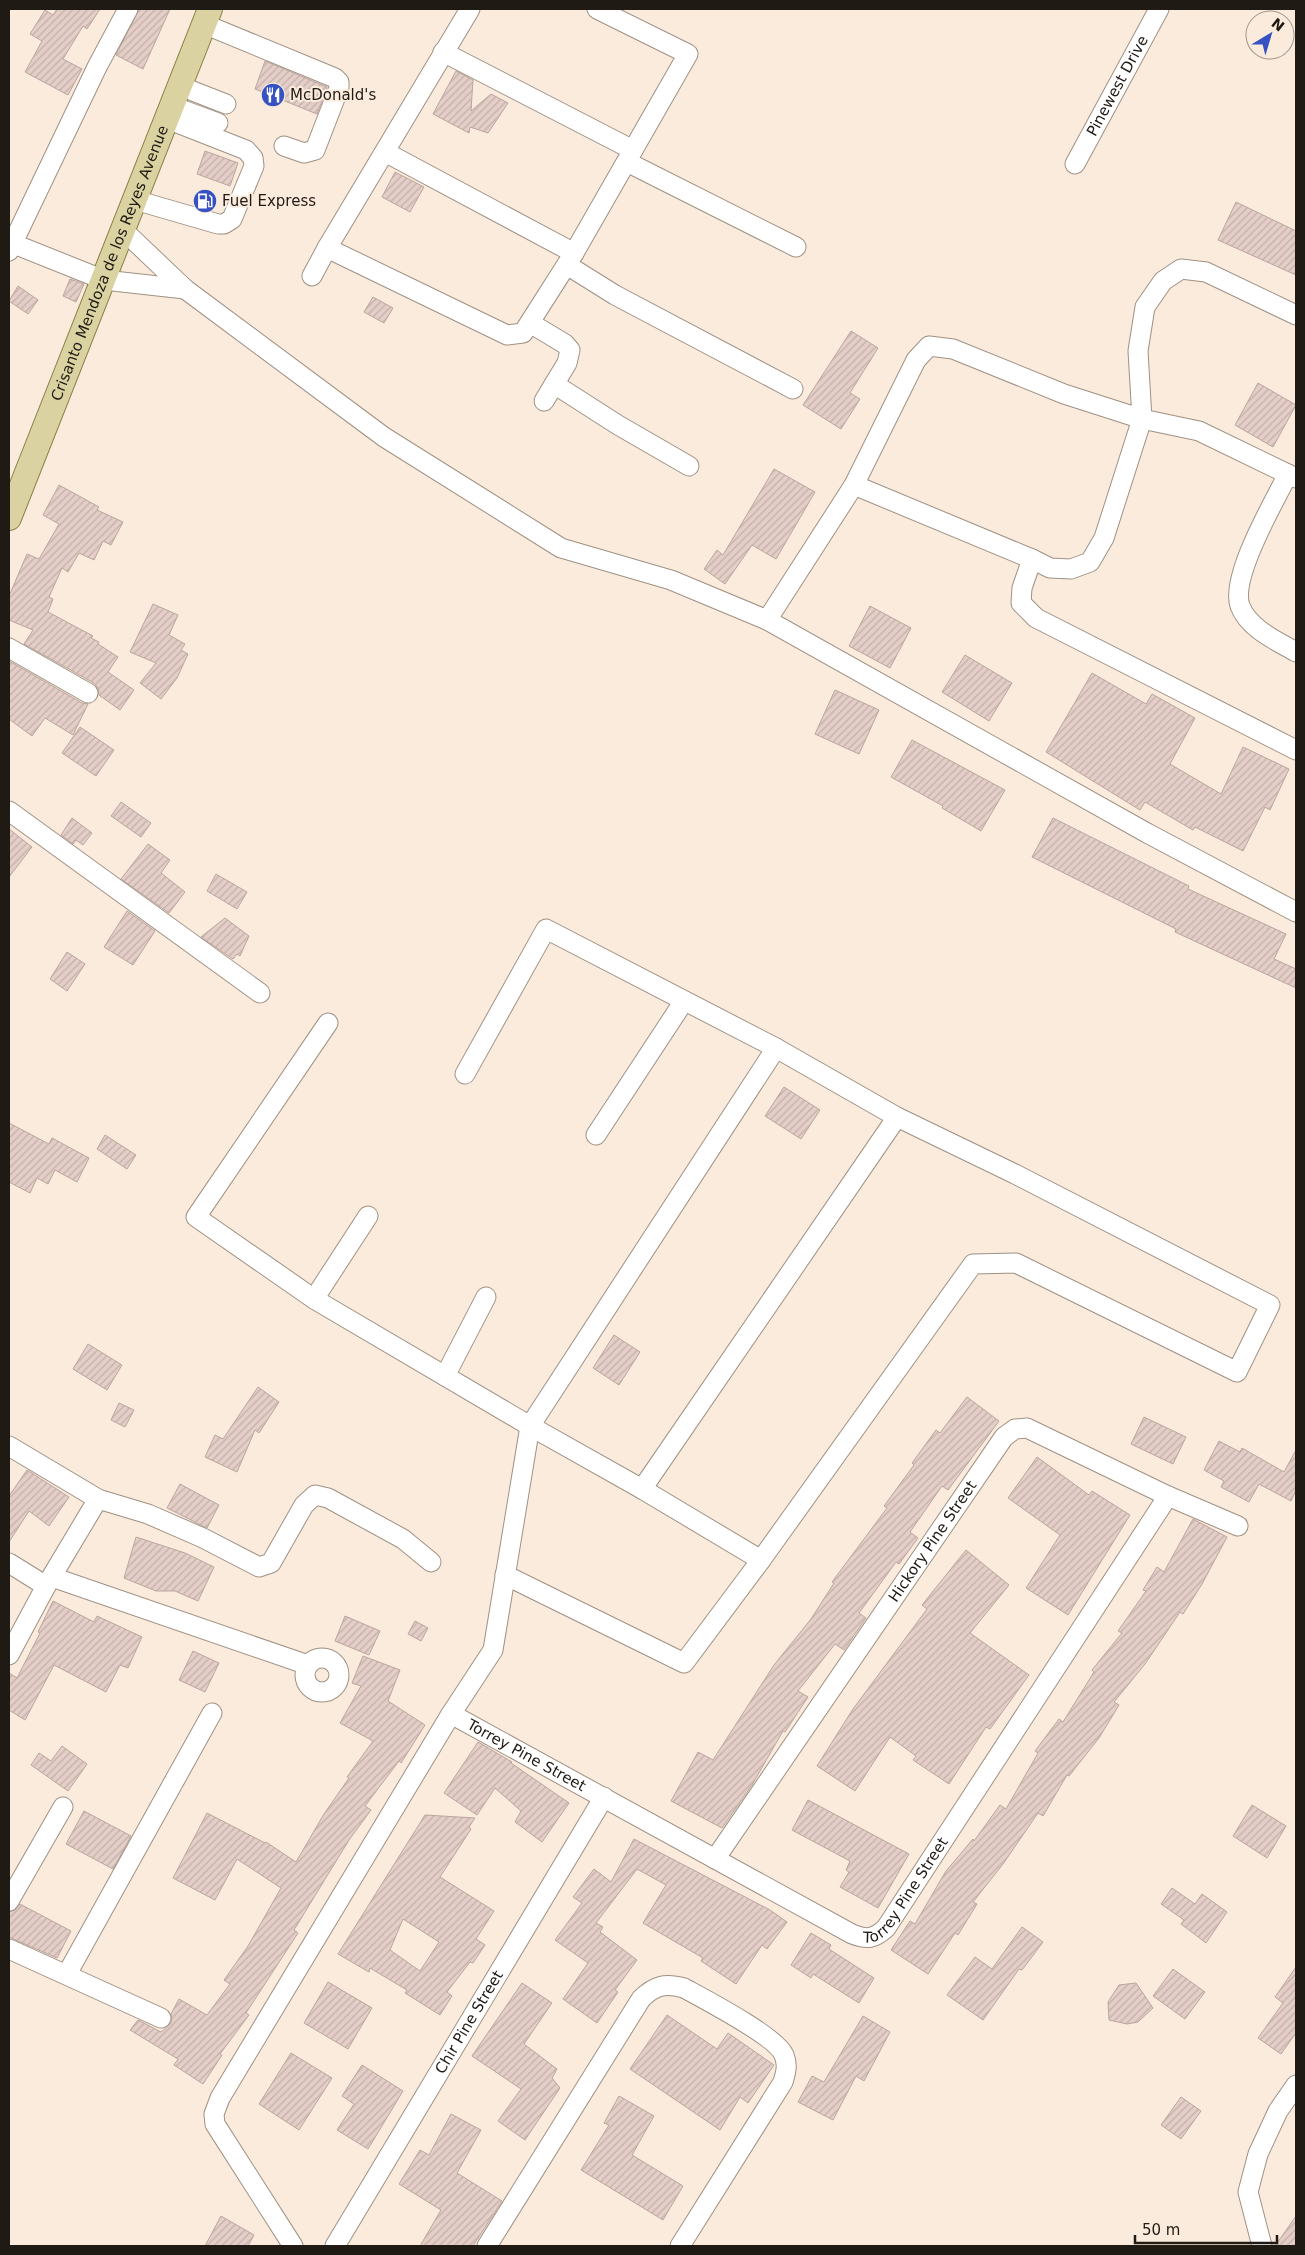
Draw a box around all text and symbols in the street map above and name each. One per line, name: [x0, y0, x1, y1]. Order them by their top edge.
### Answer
north arrow: [1245, 10, 1295, 60]
text: N: [1268, 15, 1288, 35]
street label: Pinewest Drive: [1083, 32, 1152, 139]
restaurant icon: McDonald's: [260, 82, 286, 108]
place label: McDonald's: [290, 86, 376, 104]
street label: Crisanto Mendoza de los Reyes Avenue: [47, 123, 172, 403]
fuel station icon: Fuel Express: [192, 188, 218, 214]
place label: Fuel Express: [222, 192, 316, 210]
street label: Hickory Pine Street: [885, 1477, 980, 1605]
street label: Torrey Pine Street: [463, 1715, 589, 1795]
street label: Torrey Pine Street: [862, 1834, 952, 1947]
street label: Chir Pine Street: [431, 1967, 507, 2077]
scale bar: [1135, 2212, 1278, 2244]
text: 50 m: [1142, 2221, 1180, 2239]

